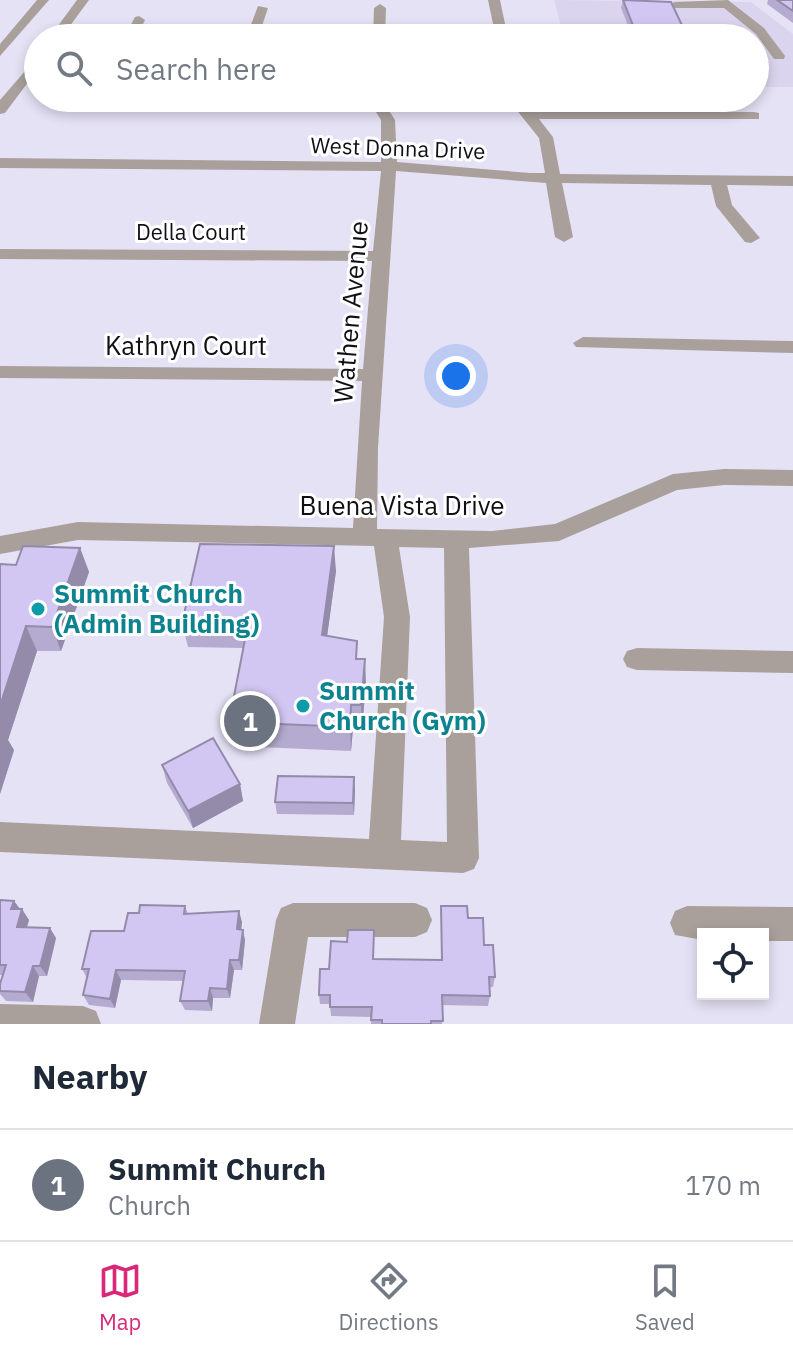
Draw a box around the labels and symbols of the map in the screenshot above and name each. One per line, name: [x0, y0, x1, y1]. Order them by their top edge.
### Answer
street label: West Donna Drive: [310, 130, 486, 165]
street label: Della Court: [136, 217, 246, 246]
street label: Wathen Avenue: [325, 219, 375, 404]
street label: Kathryn Court: [105, 328, 267, 362]
your location: [436, 356, 476, 396]
street label: Buena Vista Drive: [299, 488, 505, 522]
place label: Summit Church (Admin Building): [54, 576, 259, 640]
marker: Summit Church (Admin Building): [29, 600, 47, 618]
place label: Summit Church (Gym): [319, 673, 486, 737]
pin: 1: [224, 691, 276, 751]
marker: Summit Church (Gym): [294, 697, 312, 715]

